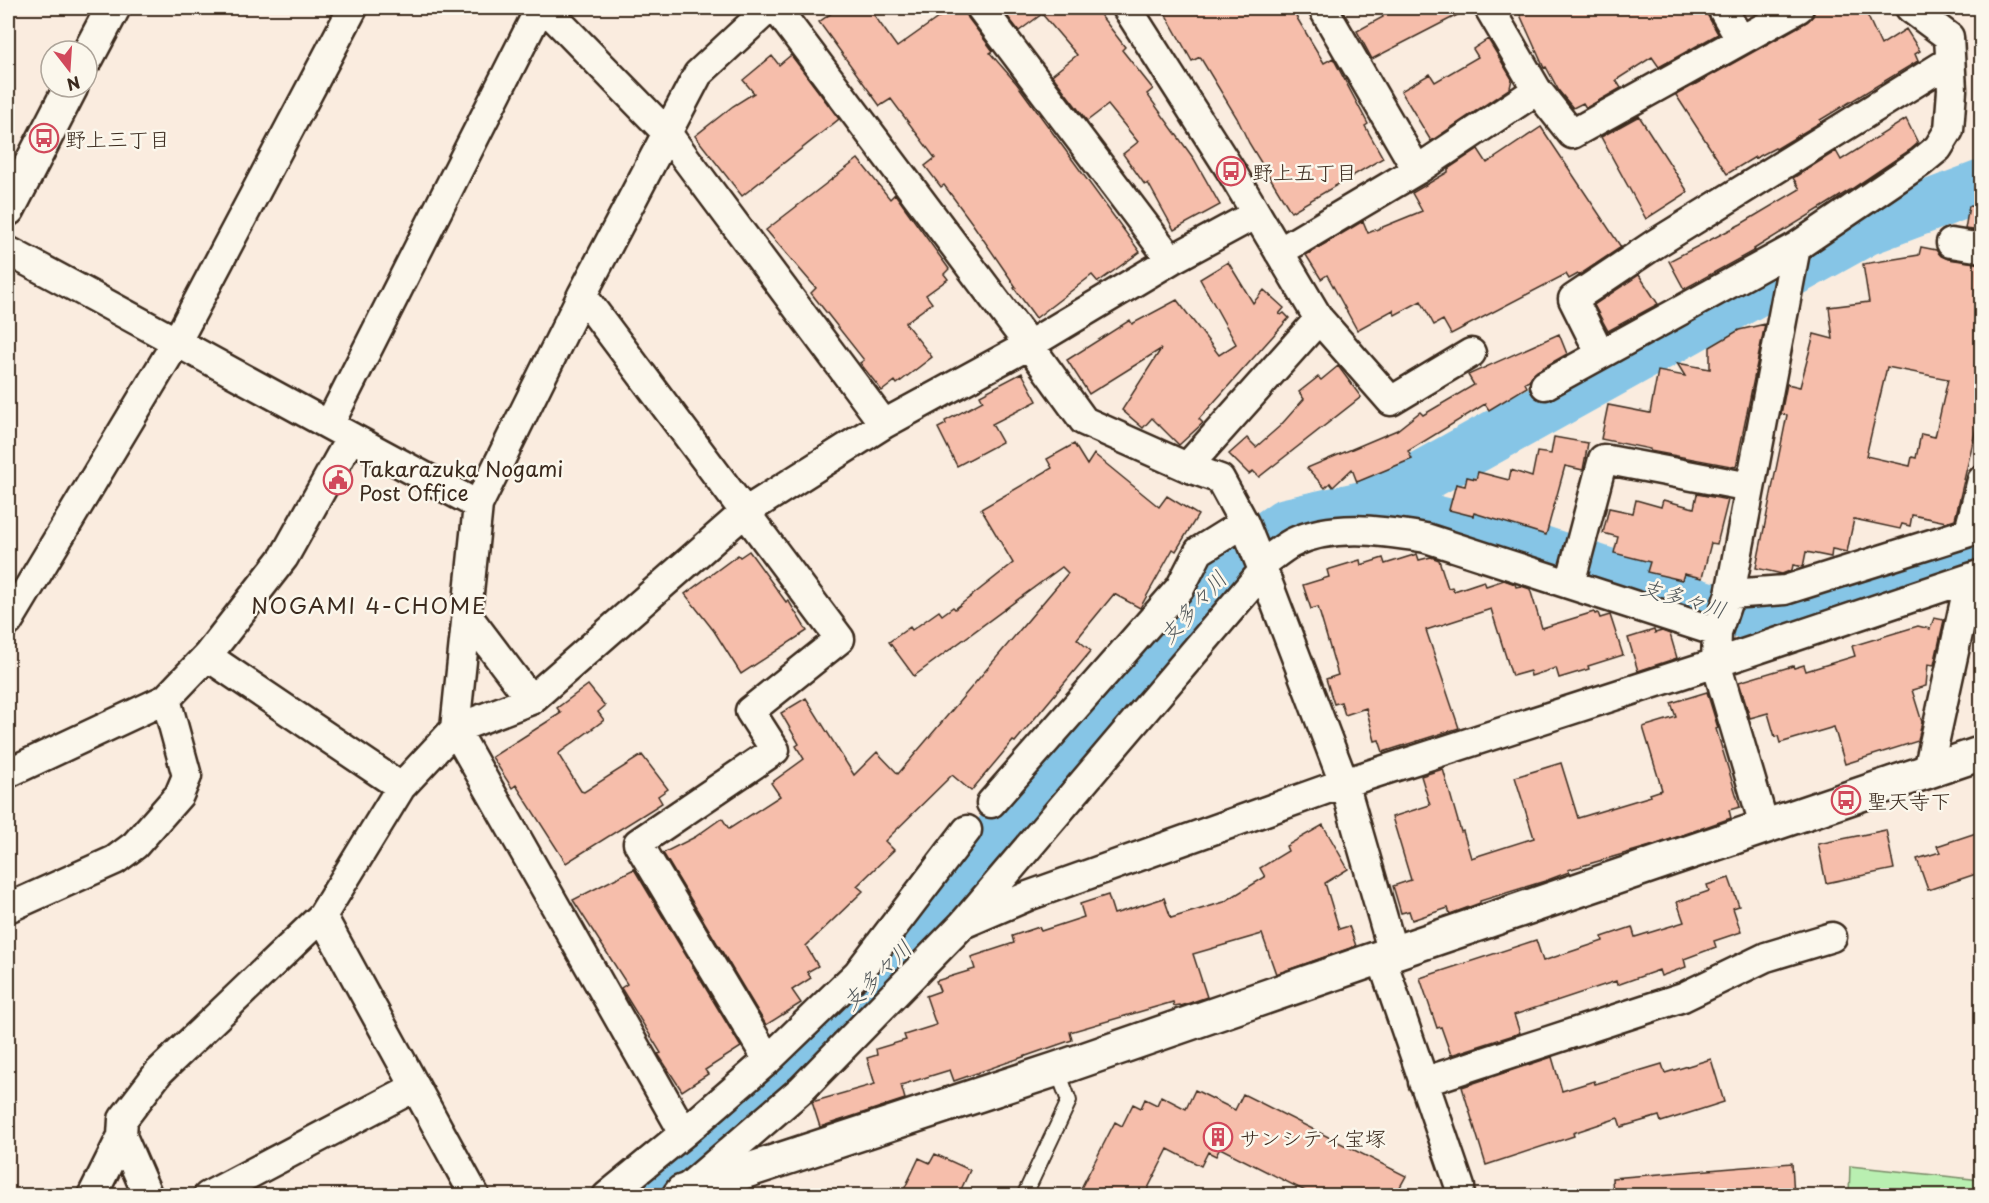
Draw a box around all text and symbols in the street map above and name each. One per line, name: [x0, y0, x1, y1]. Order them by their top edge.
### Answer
north arrow: [39, 39, 99, 99]
text: N: [64, 71, 83, 98]
bus stop icon: 野上三丁目: [28, 122, 60, 154]
place label: 野上三丁目: [65, 122, 170, 154]
bus stop icon: 野上五丁目: [1215, 155, 1247, 187]
place label: 野上五丁目: [1252, 155, 1357, 187]
place label: Takarazuka Nogami Post Office: [359, 452, 563, 508]
public building icon: Takarazuka Nogami Post Office: [322, 464, 354, 496]
water label: 支多々川: [1150, 562, 1234, 650]
water label: 支多々川: [1637, 569, 1731, 625]
district label: NOGAMI 4-CHOME: [251, 588, 487, 621]
bus stop icon: 聖天寺下: [1830, 784, 1862, 816]
place label: 聖天寺下: [1867, 784, 1951, 816]
water label: 支多々川: [833, 931, 919, 1017]
building icon: サンシティ宝塚: [1202, 1121, 1234, 1153]
place label: サンシティ宝塚: [1239, 1121, 1386, 1153]

